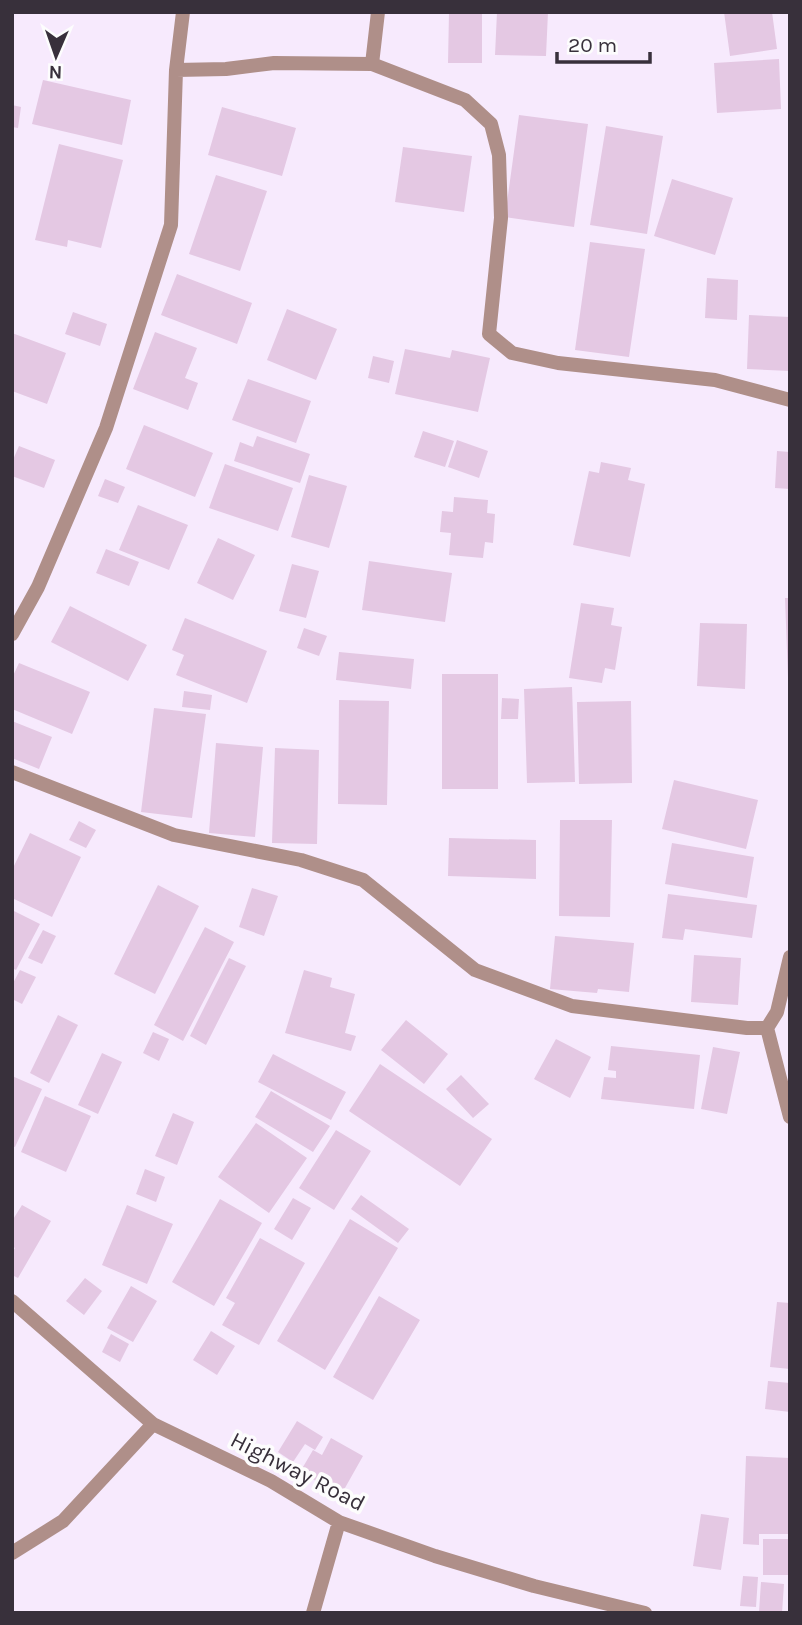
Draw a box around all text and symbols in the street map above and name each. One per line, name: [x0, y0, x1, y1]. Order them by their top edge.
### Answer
north arrow: [21, 21, 91, 91]
scale bar: [557, 21, 650, 65]
text: 20 m: [568, 33, 617, 57]
text: N: [48, 61, 63, 83]
street label: Highway Road: [226, 1426, 370, 1517]

